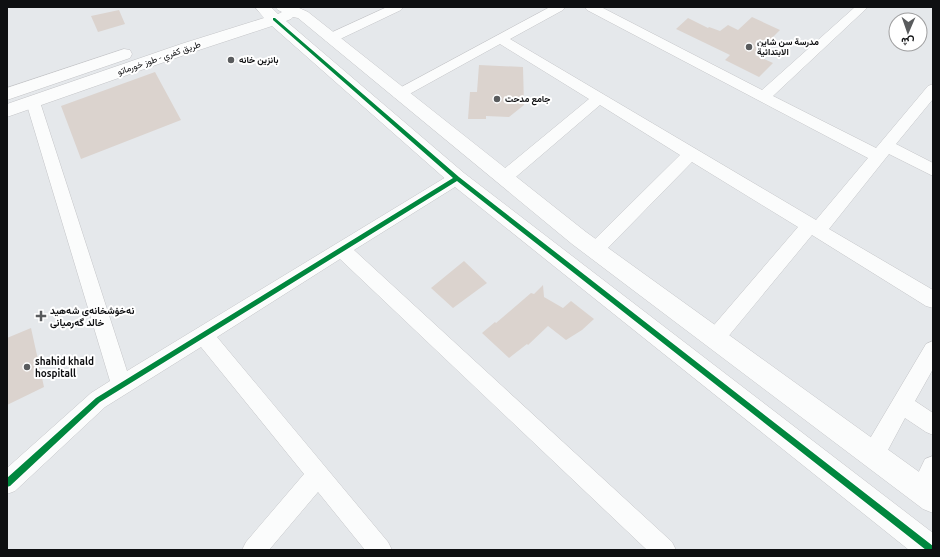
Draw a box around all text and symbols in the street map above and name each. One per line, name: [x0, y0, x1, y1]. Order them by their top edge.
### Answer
north arrow: [888, 12, 928, 52]
text: ش: [901, 35, 915, 48]
place label: مدرسة سن شاين الابتدائية: [757, 37, 819, 58]
street label: طريق كفري - طوز خورماتو: [116, 39, 203, 79]
marker: مدرسة سن شاين الابتدائية: [744, 42, 754, 52]
marker: بانزين خانه: [226, 55, 236, 65]
place label: بانزين خانه: [239, 55, 279, 66]
marker: جامع مدحت: [492, 94, 502, 104]
place label: جامع مدحت: [505, 94, 550, 106]
place label: نەخۆشخانەی شەهید خالد گەرمیانی: [50, 305, 134, 329]
marker: نەخۆشخانەی شەهید خالد گەرمیانی: [35, 310, 47, 322]
place label: shahid khald hospitall: [35, 356, 94, 379]
marker: shahid khald hospitall: [22, 362, 32, 372]

